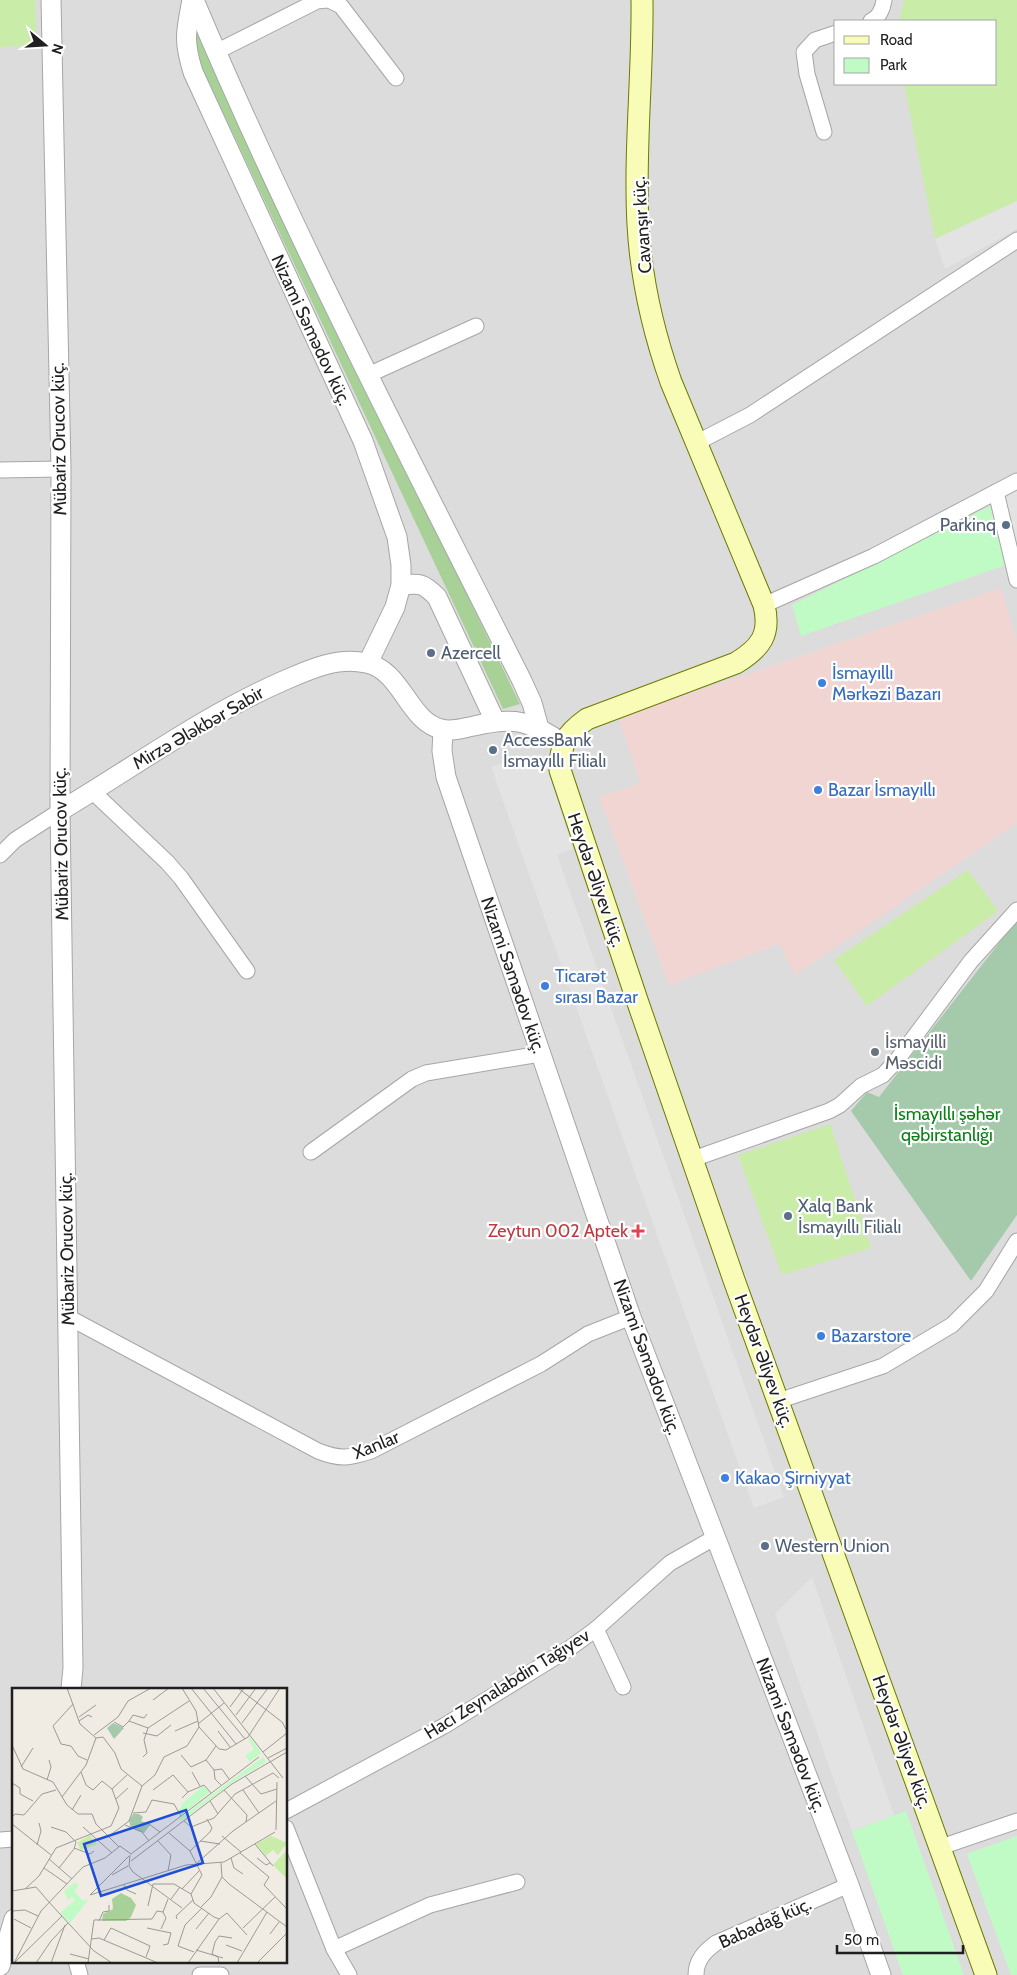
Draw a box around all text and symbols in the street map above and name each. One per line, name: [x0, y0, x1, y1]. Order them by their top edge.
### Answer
north arrow: [20, 20, 70, 70]
legend: [834, 20, 997, 85]
text: Road: [880, 31, 913, 49]
text: N: [47, 42, 67, 57]
text: Park: [880, 56, 907, 74]
street label: Cavanşır küç.: [628, 176, 656, 274]
street label: Nizami Səmədov küç.: [266, 251, 356, 409]
street label: Mübariz Orucov küç.: [47, 362, 71, 516]
place label: Parkinq: [940, 514, 996, 536]
marker: Parkinq: [1000, 519, 1012, 531]
place label: Azercell: [441, 642, 502, 664]
marker: Azercell: [425, 647, 437, 659]
place label: İsmayıllı Mərkəzi Bazarı: [832, 662, 941, 705]
marker: İsmayıllı Mərkəzi Bazarı: [816, 677, 828, 689]
street label: Mirzə Ələkbər Sabir: [129, 681, 268, 774]
place label: AccessBank İsmayıllı Filialı: [503, 729, 606, 772]
marker: AccessBank İsmayıllı Filialı: [487, 744, 499, 756]
street label: Mübariz Orucov küç.: [49, 767, 73, 921]
place label: Bazar İsmayıllı: [828, 779, 936, 801]
marker: Bazar İsmayıllı: [812, 784, 824, 796]
street label: Heydər Əliyev küç.: [563, 810, 629, 950]
street label: Nizami Səmədov küç.: [476, 894, 550, 1056]
place label: Ticarət sırası Bazar: [555, 965, 638, 1008]
marker: Ticarət sırası Bazar: [539, 980, 551, 992]
place label: İsmayilli Məscidi: [885, 1031, 946, 1074]
marker: İsmayilli Məscidi: [869, 1046, 881, 1058]
park label: İsmayıllı şəhər qəbirstanlığı: [894, 1103, 1001, 1146]
street label: Mübariz Orucov küç.: [55, 1172, 79, 1326]
place label: Xalq Bank İsmayıllı Filialı: [798, 1195, 901, 1238]
marker: Xalq Bank İsmayıllı Filialı: [782, 1210, 794, 1222]
place label: Zeytun 002 Aptek: [488, 1220, 629, 1242]
marker: Zeytun 002 Aptek: [632, 1225, 644, 1237]
street label: Nizami Səmədov küç.: [609, 1276, 685, 1438]
street label: Heydər Əliyev küç.: [730, 1291, 798, 1431]
place label: Bazarstore: [831, 1325, 911, 1347]
marker: Bazarstore: [815, 1330, 827, 1342]
street label: Xanlar: [350, 1426, 403, 1464]
place label: Kakao Şirniyyat: [735, 1467, 851, 1489]
marker: Kakao Şirniyyat: [719, 1472, 731, 1484]
place label: Western Union: [775, 1535, 890, 1557]
marker: Western Union: [759, 1540, 771, 1552]
street label: Hacı Zeynalabdin Tağıyev: [420, 1624, 594, 1744]
street label: Nizami Səmədov küç.: [751, 1655, 831, 1815]
street label: Heydər Əliyev küç.: [868, 1672, 936, 1812]
inset map: [12, 1688, 288, 1962]
street label: Babadağ küç.: [715, 1893, 815, 1953]
scale bar: [837, 1922, 963, 1954]
text: 50 m: [844, 1931, 879, 1949]

